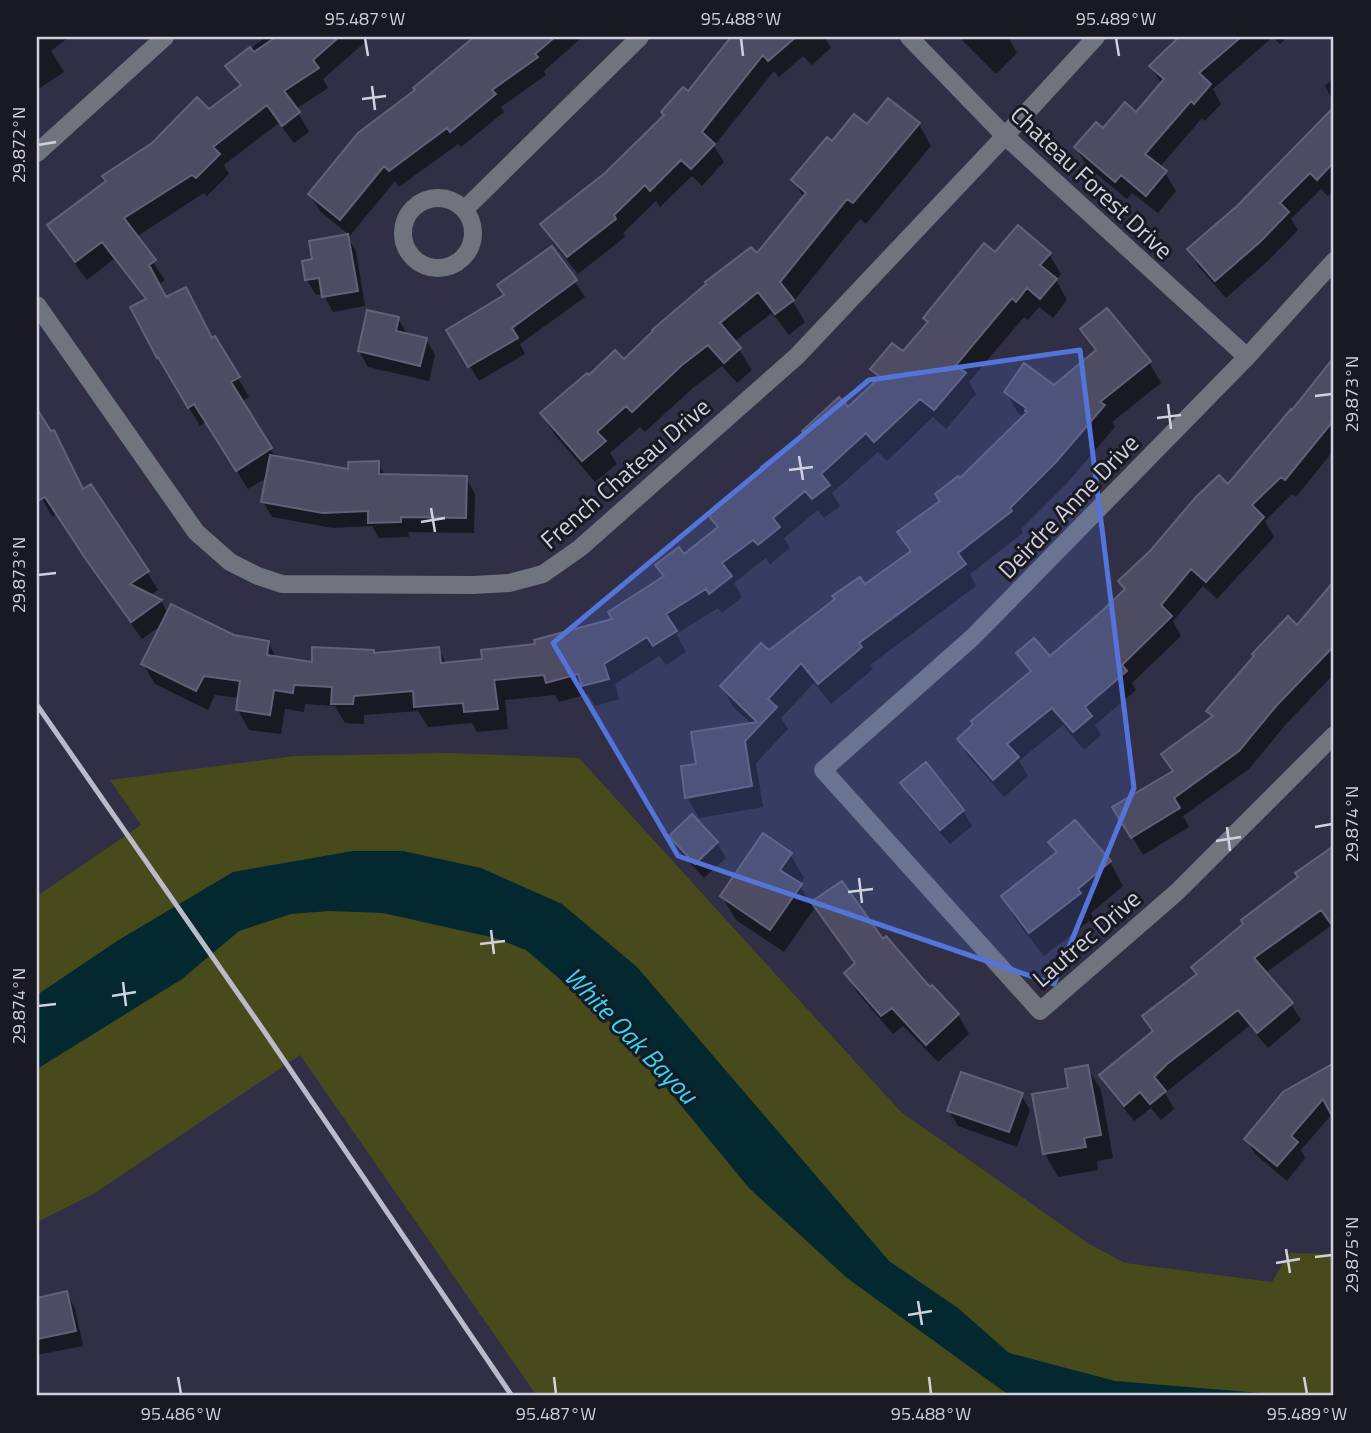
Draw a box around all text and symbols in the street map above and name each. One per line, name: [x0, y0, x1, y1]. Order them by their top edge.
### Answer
text: 95.487°W: [325, 5, 405, 32]
text: 95.488°W: [701, 5, 781, 32]
text: 95.489°W: [1076, 5, 1156, 32]
street label: Chateau Forest Drive: [1003, 97, 1181, 267]
text: 29.872°N: [5, 107, 32, 183]
text: 29.873°N: [1338, 356, 1365, 432]
street label: French Chateau Drive: [532, 389, 718, 557]
street label: Deirdre Anne Drive: [989, 426, 1147, 586]
text: 29.873°N: [5, 537, 32, 613]
text: 29.874°N: [1338, 786, 1365, 862]
street label: Lautrec Drive: [1024, 881, 1148, 995]
water label: White Oak Bayou: [555, 958, 708, 1114]
text: 29.874°N: [5, 968, 32, 1044]
text: 29.875°N: [1338, 1217, 1365, 1293]
text: 95.486°W: [141, 1400, 221, 1427]
text: 95.487°W: [516, 1400, 596, 1427]
text: 95.488°W: [891, 1400, 971, 1427]
text: 95.489°W: [1267, 1400, 1347, 1427]

